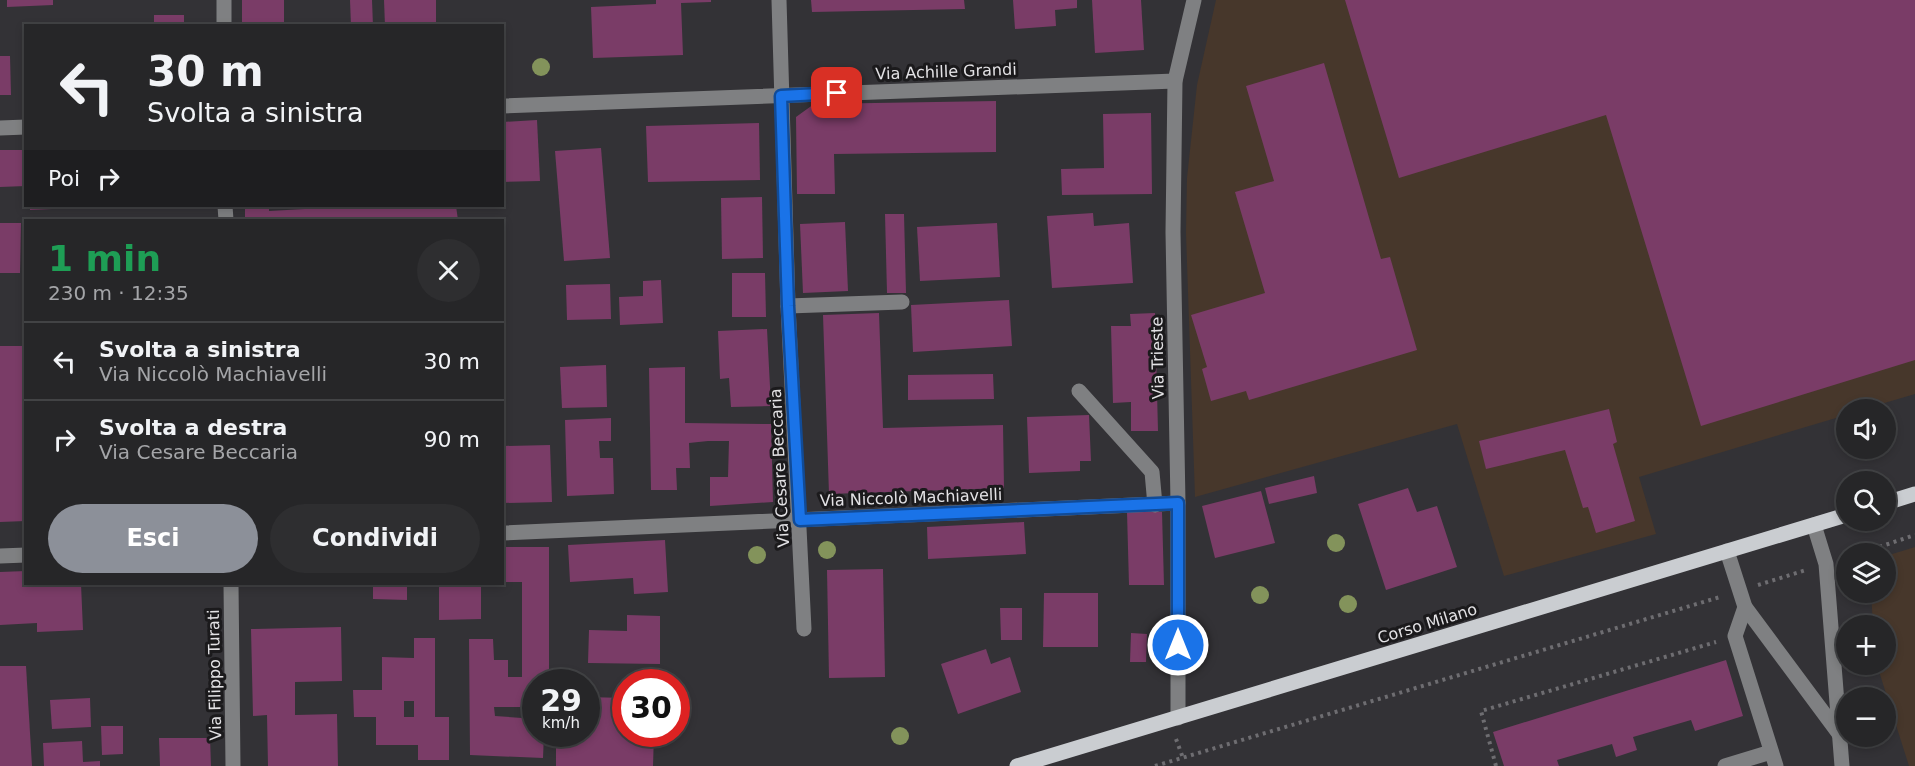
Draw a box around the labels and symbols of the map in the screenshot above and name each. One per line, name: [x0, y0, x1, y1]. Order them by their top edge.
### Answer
street label: Via Achille Grandi: [875, 60, 1017, 83]
pin: [811, 67, 862, 118]
street label: Via Trieste: [1147, 316, 1168, 399]
street label: Via Cesare Beccaria: [766, 388, 793, 548]
street label: Via Niccolò Machiavelli: [819, 485, 1003, 510]
street label: Corso Milano: [1375, 599, 1479, 648]
street label: Via Filippo Turati: [204, 609, 225, 741]
position arrow: [1146, 613, 1210, 677]
speed limit sign: 30: [612, 669, 690, 747]

